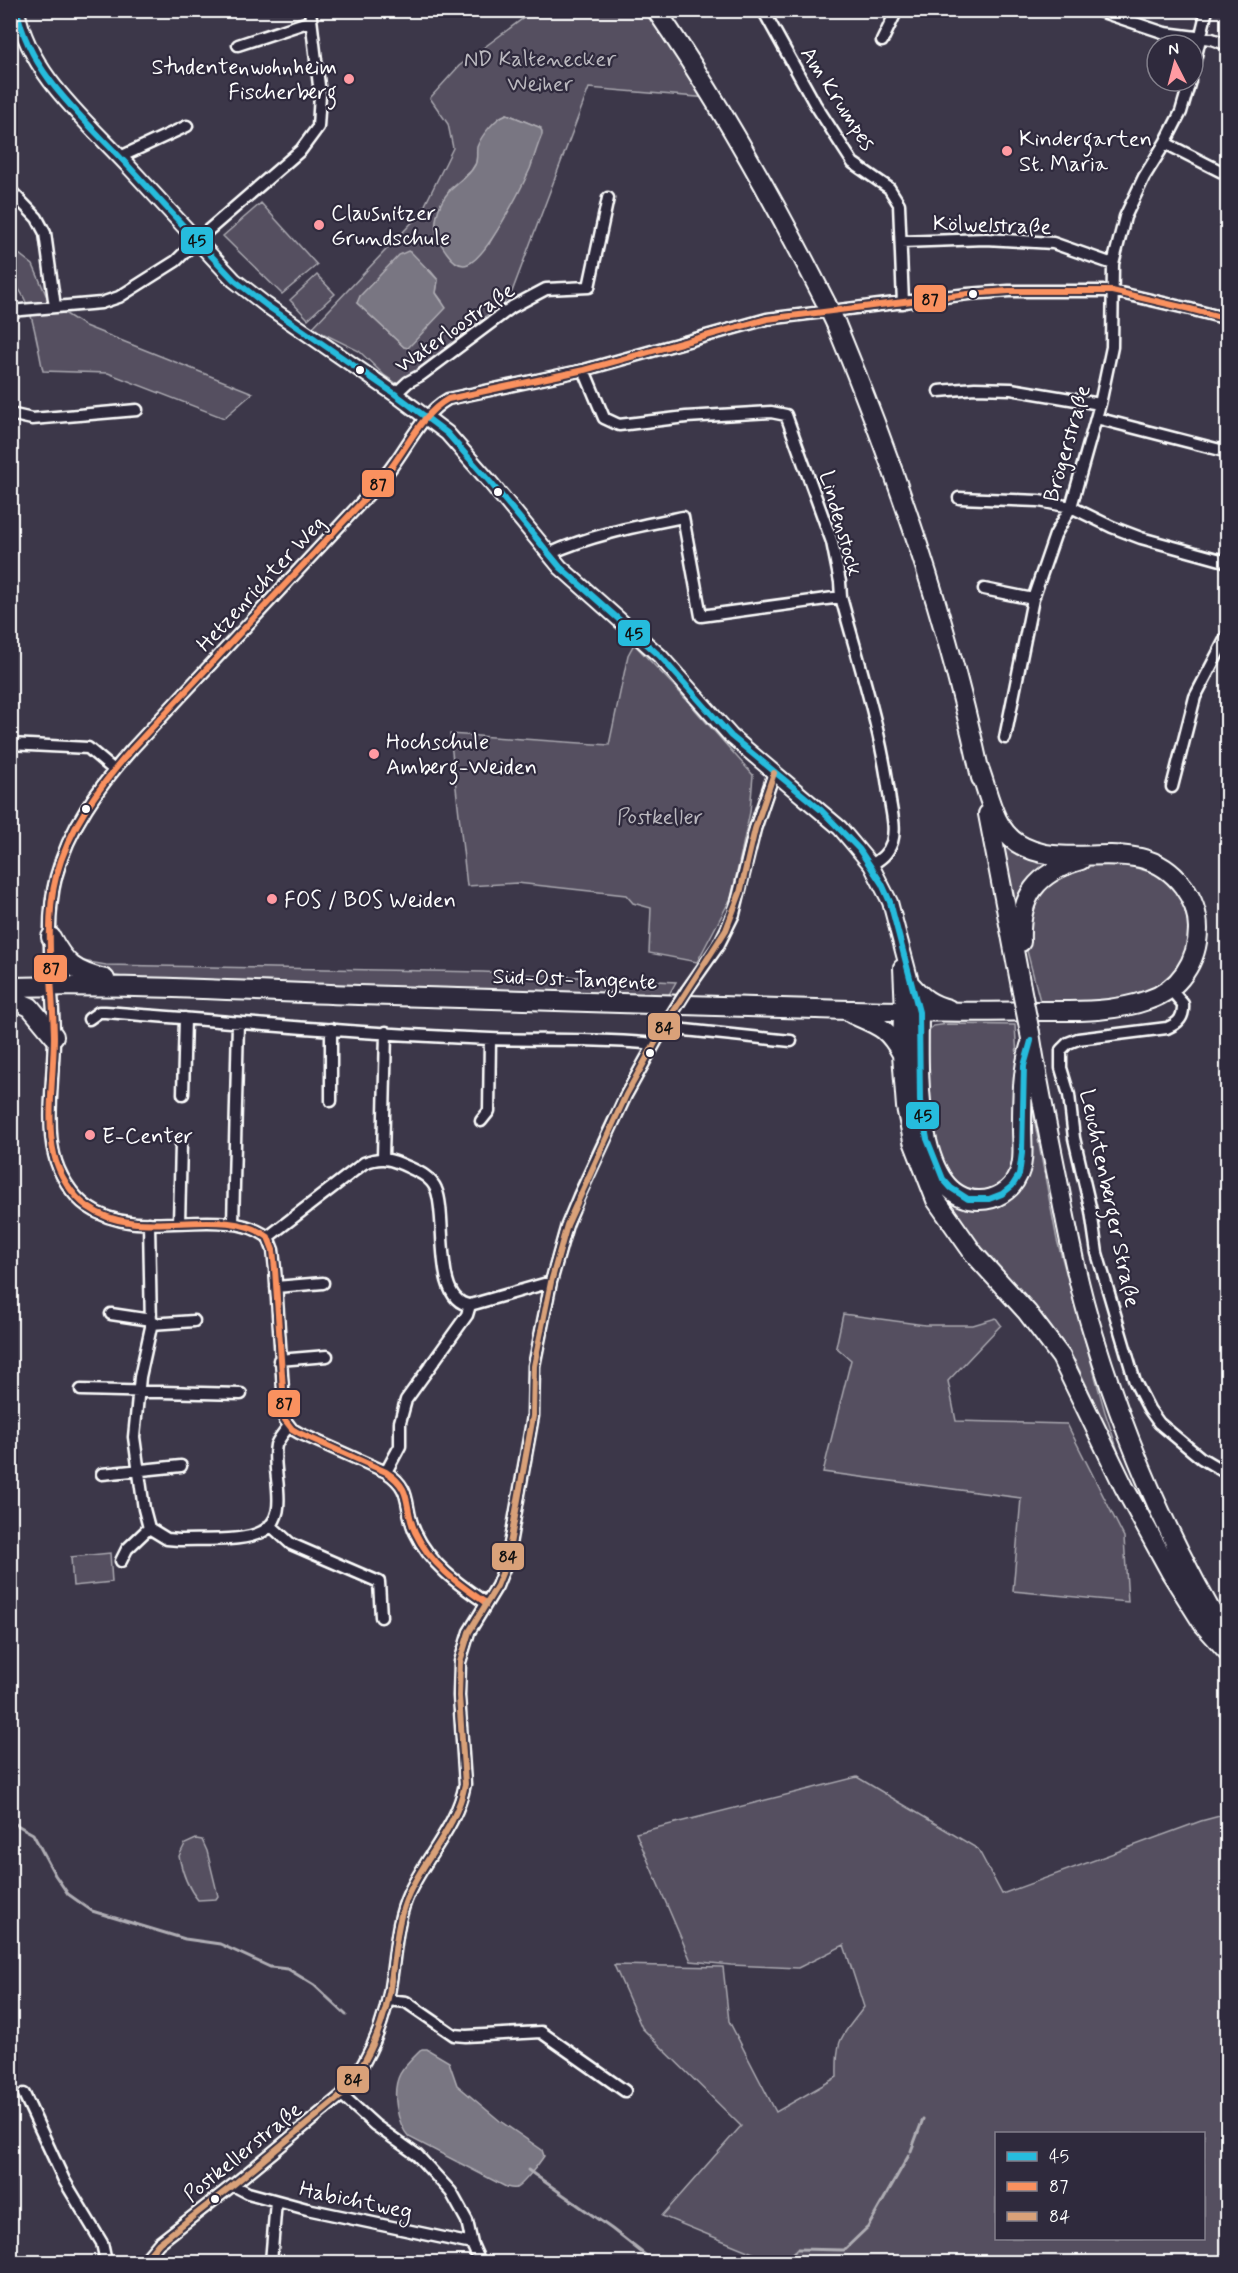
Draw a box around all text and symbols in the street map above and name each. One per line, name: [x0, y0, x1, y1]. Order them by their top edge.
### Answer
north arrow: [1145, 33, 1205, 93]
text: N: [1167, 39, 1180, 61]
street label: Am Krumpes: [793, 42, 882, 157]
park label: ND Kaltenecker Weiher: [464, 46, 617, 99]
place label: Studentenwohnheim Fischerberg: [152, 54, 337, 110]
marker: Studentenwohnheim Fischerberg: [342, 72, 356, 86]
place label: Kindergarten St. Maria: [1019, 126, 1152, 179]
marker: Kindergarten St. Maria: [1000, 144, 1014, 158]
place label: Clausnitzer Grundschule: [331, 200, 450, 253]
street label: Kölwelstraße: [932, 210, 1052, 242]
marker: Clausnitzer Grundschule: [312, 218, 326, 232]
line badge: 45: [180, 226, 214, 255]
text: 45: [188, 231, 206, 252]
street label: Waterloostraße: [390, 277, 521, 380]
line badge: 87: [913, 284, 947, 313]
unlabelled marker: [967, 288, 979, 300]
text: 87: [921, 290, 939, 311]
unlabelled marker: [354, 364, 366, 376]
street label: Brögerstraße: [1038, 382, 1099, 506]
street label: Lindenstock: [812, 468, 868, 579]
line badge: 87: [361, 469, 395, 498]
text: 87: [369, 475, 387, 496]
unlabelled marker: [492, 486, 504, 498]
street label: Hetzenrichter Weg: [191, 510, 333, 659]
line badge: 45: [617, 619, 651, 647]
text: 45: [625, 624, 643, 645]
place label: Hochschule Amberg-Weiden: [386, 729, 537, 785]
marker: Hochschule Amberg-Weiden: [367, 747, 381, 761]
unlabelled marker: [80, 803, 92, 815]
park label: Postkeller: [617, 804, 703, 832]
place label: FOS / BOS Weiden: [284, 887, 456, 915]
marker: FOS / BOS Weiden: [265, 892, 279, 906]
line badge: 87: [33, 954, 68, 983]
text: 87: [42, 959, 60, 980]
street label: Süd-Ost-Tangente: [492, 963, 658, 1000]
line badge: 84: [647, 1012, 681, 1041]
text: 84: [655, 1018, 674, 1039]
unlabelled marker: [644, 1047, 656, 1059]
street label: Leuchtenberger Straße: [1069, 1087, 1146, 1311]
line badge: 45: [905, 1101, 940, 1130]
text: 45: [914, 1106, 932, 1127]
place label: E-Center: [102, 1123, 193, 1151]
marker: E-Center: [83, 1128, 97, 1142]
line badge: 87: [267, 1389, 301, 1418]
text: 87: [275, 1394, 293, 1415]
line badge: 84: [491, 1542, 525, 1571]
text: 84: [499, 1547, 518, 1568]
line badge: 84: [336, 2065, 370, 2094]
text: 84: [344, 2070, 363, 2091]
street label: Postkellerstraße: [178, 2096, 308, 2209]
legend: [995, 2132, 1205, 2240]
text: 45: [1049, 2145, 1069, 2169]
street label: Habichtweg: [296, 2175, 415, 2230]
text: 87: [1049, 2175, 1068, 2199]
unlabelled marker: [209, 2193, 221, 2205]
text: 84: [1049, 2205, 1070, 2229]

